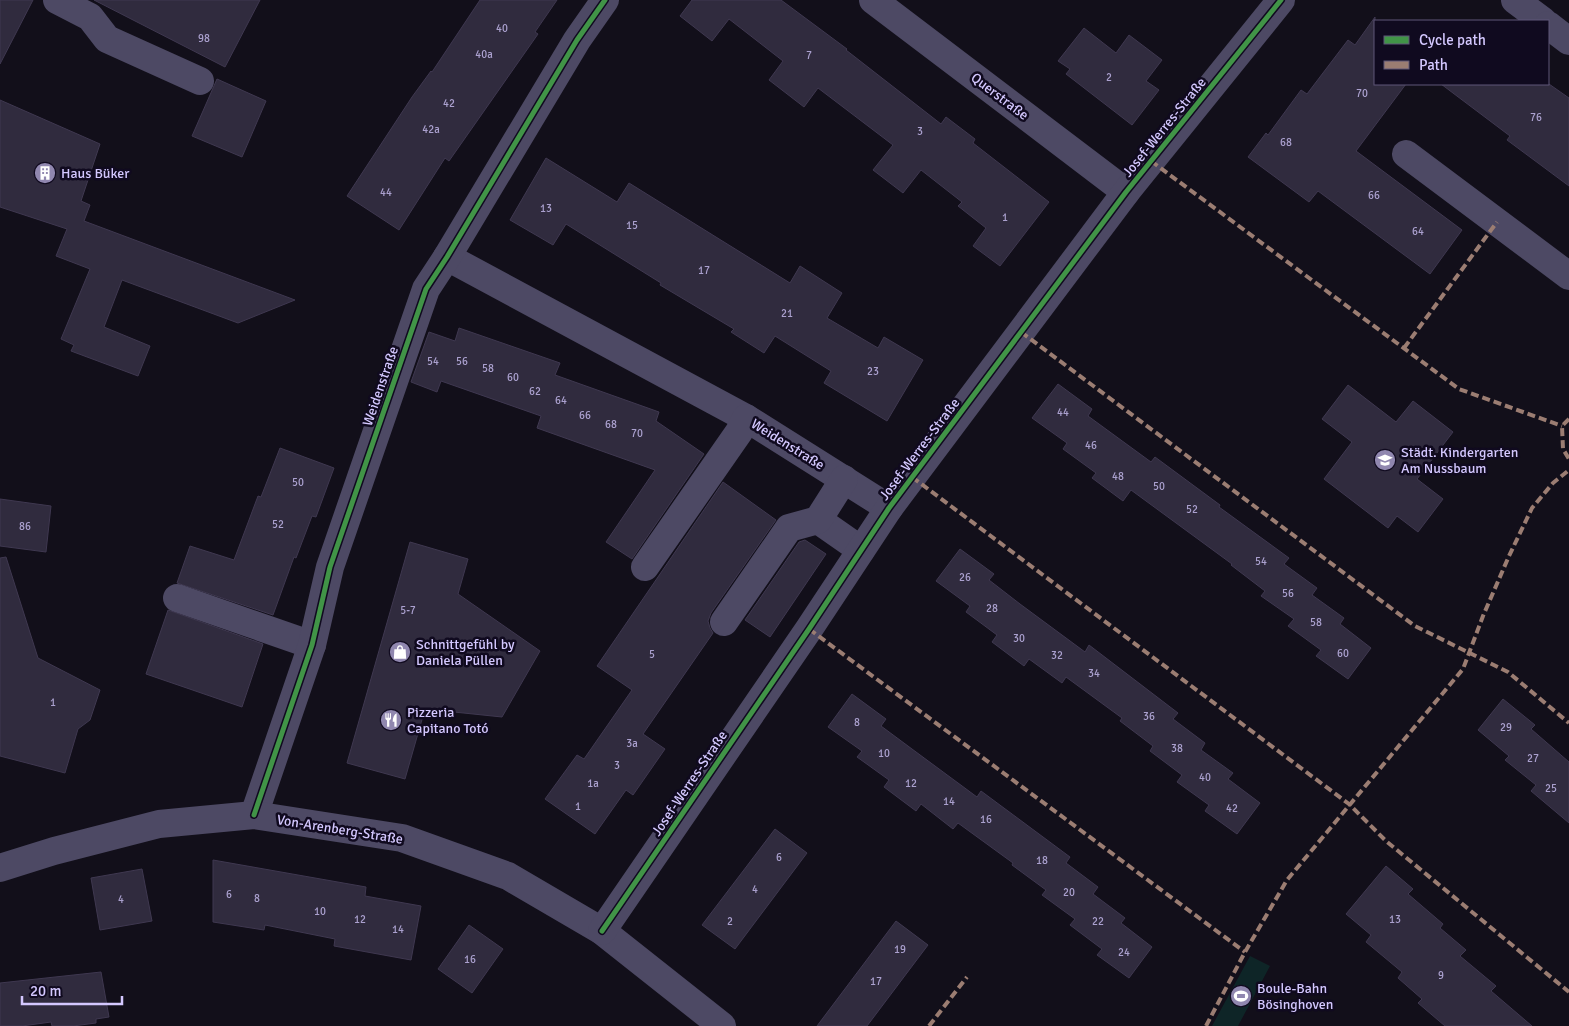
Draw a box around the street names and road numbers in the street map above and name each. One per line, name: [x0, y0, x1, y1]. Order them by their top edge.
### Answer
street label: Querstraße: [967, 69, 1032, 124]
street label: Josef-Werres-Straße: [1119, 74, 1210, 181]
street label: Weidenstraße: [359, 344, 402, 428]
street label: Josef-Werres-Straße: [876, 395, 963, 504]
street label: Weidenstraße: [748, 415, 828, 474]
street label: Josef-Werres-Straße: [648, 727, 731, 839]
street label: Von-Arenberg-Straße: [276, 811, 404, 848]

